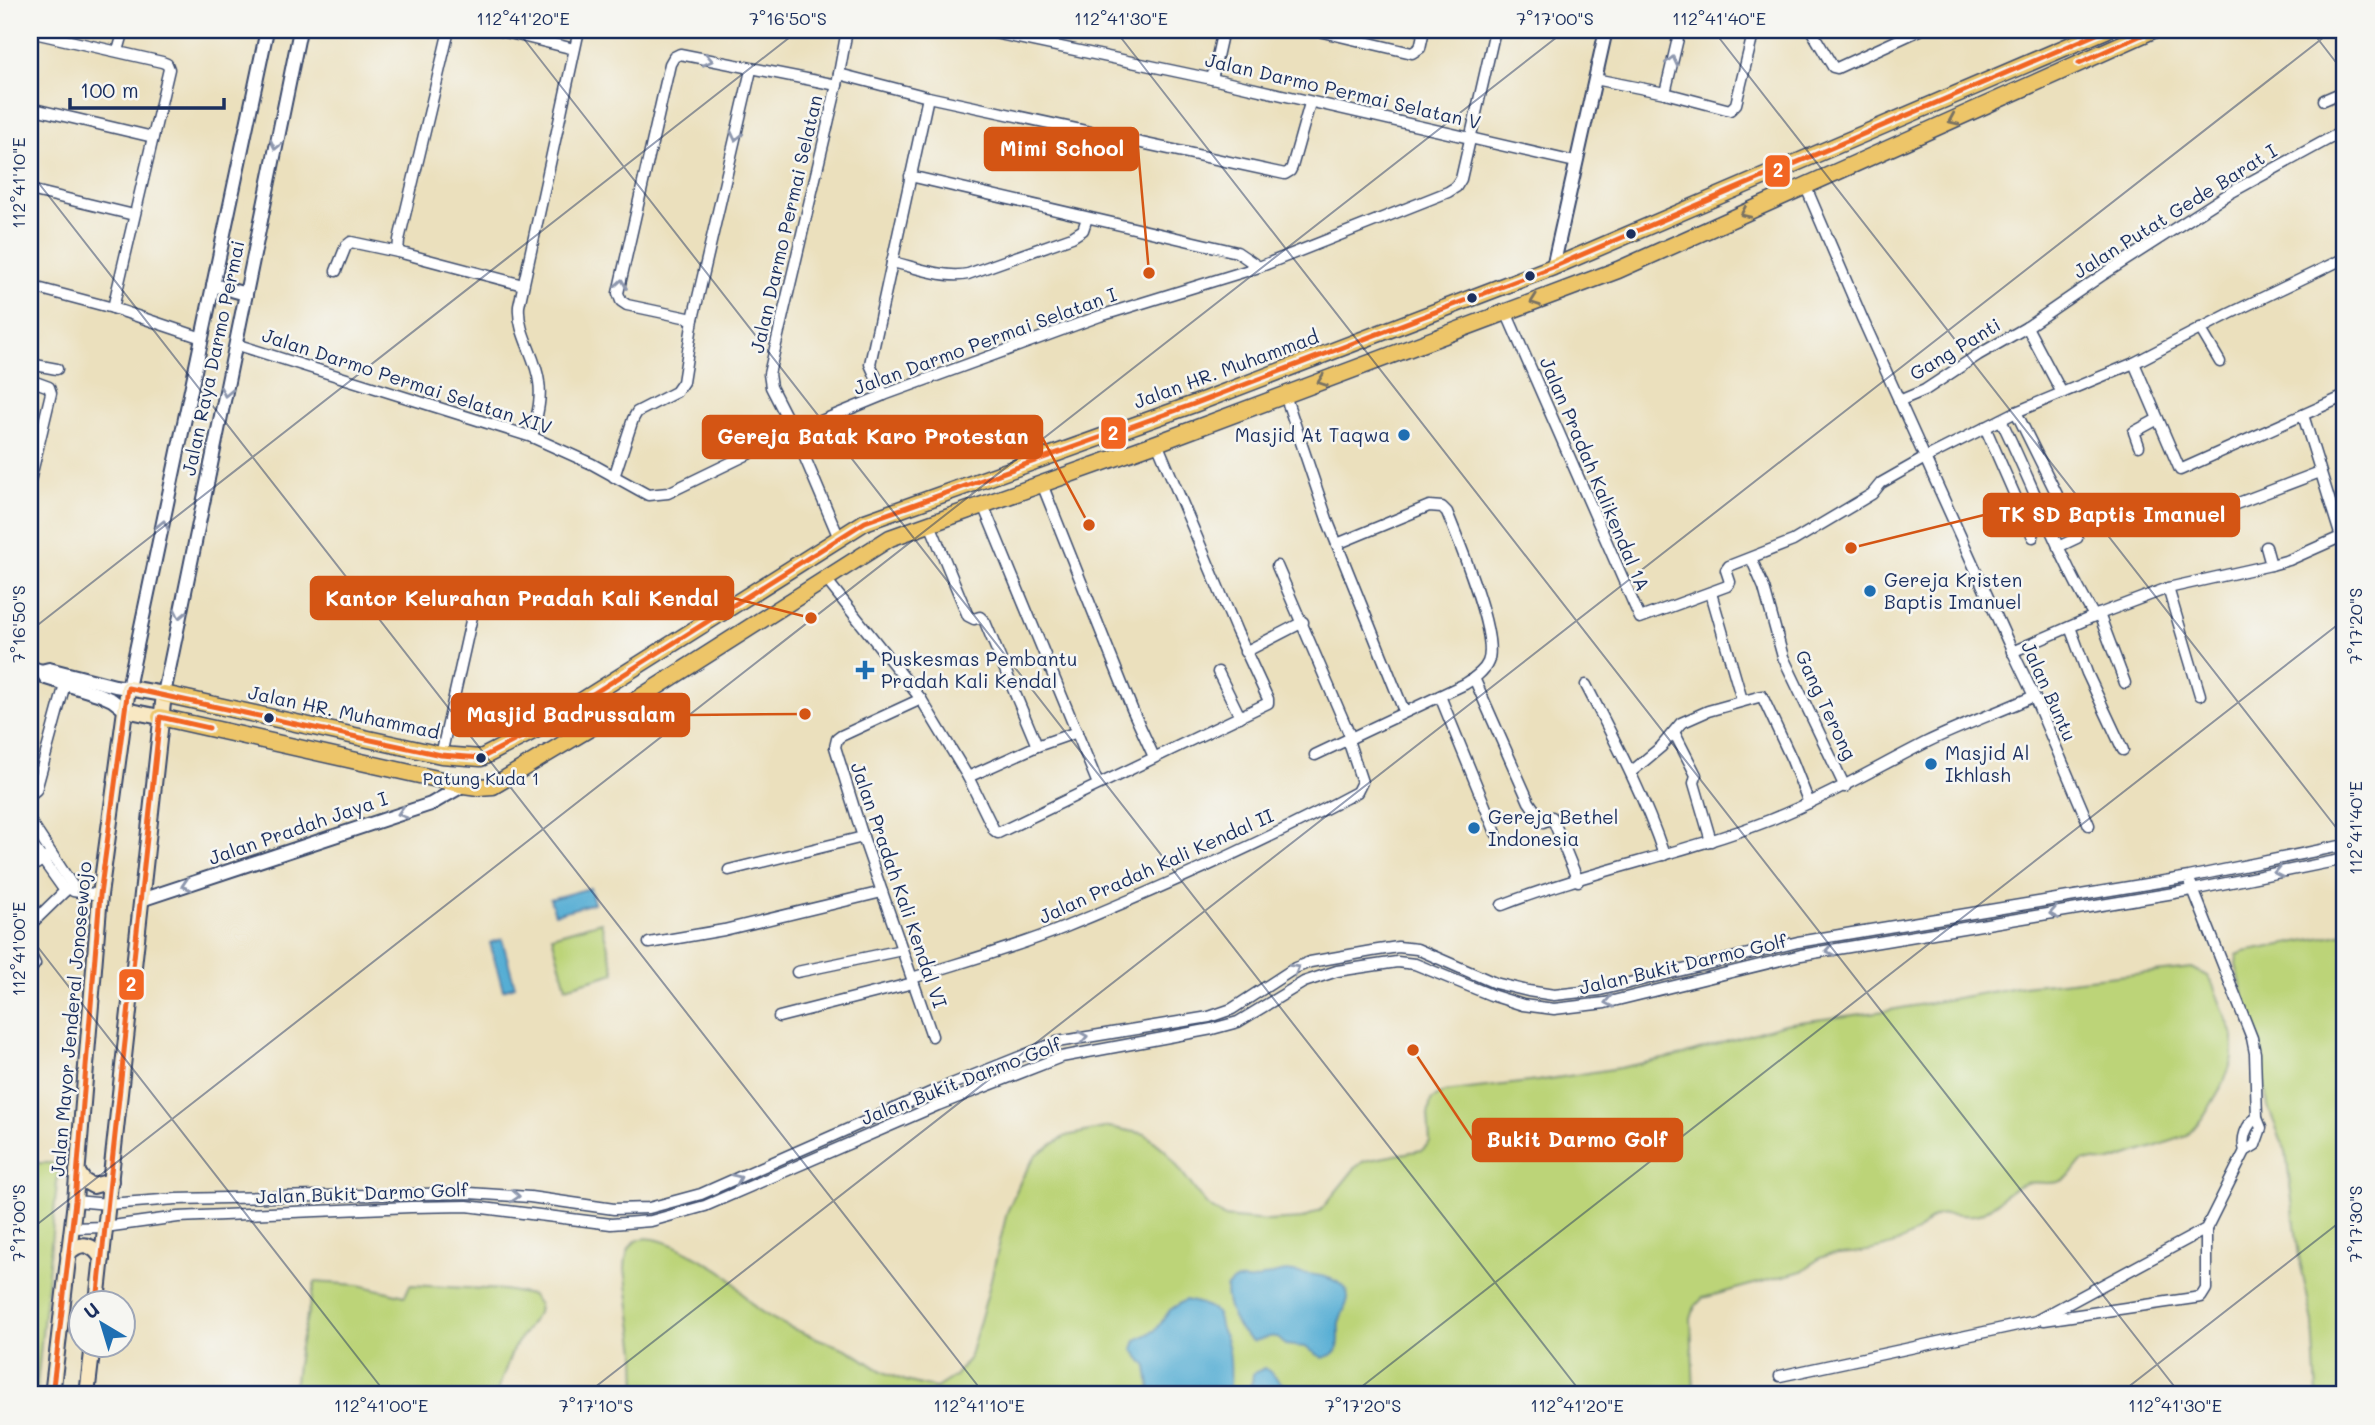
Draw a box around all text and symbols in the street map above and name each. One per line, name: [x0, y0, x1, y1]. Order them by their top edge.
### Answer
text: 112°41'20"E: [476, 6, 570, 30]
text: 7°16'50"S: [749, 6, 827, 30]
text: 112°41'30"E: [1074, 6, 1168, 30]
text: 7°17'00"S: [1516, 6, 1594, 30]
text: 112°41'40"E: [1672, 6, 1766, 30]
street label: Jalan Darmo Permai Selatan V: [1203, 47, 1483, 134]
one-way arrow: [702, 52, 714, 67]
one-way arrow: [1664, 55, 1678, 67]
scale bar: [70, 66, 224, 110]
text: 100 m: [80, 76, 139, 103]
street label: Jalan Darmo Permai Selatan: [744, 92, 827, 355]
one-way arrow: [1948, 112, 1960, 126]
callout: Mimi School: [985, 128, 1138, 170]
one-way arrow: [730, 130, 744, 142]
text: Mimi School: [1000, 134, 1124, 161]
text: 112°41'10"E: [6, 137, 30, 229]
street label: Jalan Putat Gede Barat I: [2068, 138, 2281, 284]
one-way arrow: [270, 139, 285, 151]
line badge: 2: [1764, 154, 1791, 188]
text: 2: [1773, 157, 1783, 182]
one-way arrow: [1740, 205, 1752, 219]
unlabelled marker: [1624, 227, 1638, 241]
street label: Jalan Raya Darmo Permai: [175, 238, 250, 478]
unlabelled marker: [1523, 269, 1537, 283]
one-way arrow: [613, 278, 628, 290]
street label: Jalan Darmo Permai Selatan I: [850, 281, 1120, 400]
unlabelled marker: [1465, 291, 1479, 305]
one-way arrow: [1530, 293, 1542, 307]
street label: Gang Panti: [1905, 312, 2005, 385]
street label: Jalan Darmo Permai Selatan XIV: [259, 322, 555, 439]
street label: Jalan HR. Muhammad: [1130, 323, 1322, 414]
street label: Jalan Pradah Kalikendal 1A: [1535, 353, 1656, 595]
one-way arrow: [1317, 373, 1329, 387]
one-way arrow: [219, 386, 234, 398]
callout: Gereja Batak Karo Protestan: [703, 416, 1042, 458]
line badge: 2: [1100, 416, 1127, 450]
text: 2: [1108, 420, 1118, 445]
text: Gereja Batak Karo Protestan: [717, 422, 1029, 449]
place label: Masjid At Taqwa: [1235, 422, 1390, 447]
marker: Masjid At Taqwa: [1396, 427, 1412, 443]
callout: TK SD Baptis Imanuel: [1984, 494, 2239, 536]
text: TK SD Baptis Imanuel: [1999, 500, 2225, 527]
one-way arrow: [154, 519, 169, 531]
place label: Gereja Kristen Baptis Imanuel: [1884, 567, 2022, 614]
callout: Kantor Kelurahan Pradah Kali Kendal: [311, 577, 733, 619]
marker: Gereja Kristen Baptis Imanuel: [1862, 583, 1878, 599]
text: Kantor Kelurahan Pradah Kali Kendal: [325, 584, 719, 611]
text: 7°16'50"S: [6, 585, 30, 663]
text: 7°17'20"S: [2343, 588, 2367, 664]
one-way arrow: [174, 608, 189, 620]
street label: Jalan Buntu: [2016, 637, 2083, 745]
place label: Puskesmas Pembantu Pradah Kali Kendal: [881, 646, 1077, 693]
street label: Gang Terong: [1790, 646, 1863, 764]
marker: Puskesmas Pembantu Pradah Kali Kendal: [855, 660, 875, 680]
street label: Jalan HR. Muhammad: [246, 679, 442, 744]
callout: Masjid Badrussalam: [452, 694, 689, 736]
text: Masjid Badrussalam: [467, 700, 675, 727]
unlabelled marker: [262, 711, 276, 725]
place label: Masjid Al Ikhlash: [1945, 740, 2029, 787]
marker: Patung Kuda 1: [474, 751, 488, 765]
marker: Masjid Al Ikhlash: [1923, 756, 1939, 772]
street label: Jalan Pradah Kali Kendal VI: [846, 759, 953, 1011]
place label: Patung Kuda 1: [423, 767, 539, 789]
text: 112°41'40"E: [2343, 781, 2367, 875]
street label: Jalan Pradah Jaya I: [205, 785, 391, 870]
street label: Jalan Pradah Kali Kendal II: [1035, 802, 1277, 929]
place label: Gereja Bethel Indonesia: [1488, 804, 1619, 851]
one-way arrow: [396, 805, 409, 819]
marker: Gereja Bethel Indonesia: [1466, 820, 1482, 836]
street label: Jalan Mayor Jenderal Jonosewojo: [44, 860, 97, 1178]
one-way arrow: [2272, 864, 2284, 879]
one-way arrow: [181, 877, 193, 892]
text: 112°41'00"E: [6, 902, 30, 996]
one-way arrow: [2049, 905, 2060, 920]
street label: Jalan Bukit Darmo Golf: [1577, 927, 1790, 1000]
one-way arrow: [1824, 942, 1836, 957]
one-way arrow: [1288, 964, 1301, 978]
line badge: 2: [118, 968, 145, 1001]
text: 2: [126, 971, 136, 996]
one-way arrow: [1603, 993, 1615, 1008]
one-way arrow: [1077, 1030, 1088, 1045]
street label: Jalan Bukit Darmo Golf: [857, 1031, 1065, 1130]
callout: Bukit Darmo Golf: [1473, 1119, 1682, 1161]
text: Bukit Darmo Golf: [1487, 1125, 1668, 1152]
one-way arrow: [729, 1173, 742, 1187]
street label: Jalan Bukit Darmo Golf: [255, 1176, 469, 1209]
text: 7°17'00"S: [6, 1184, 30, 1262]
text: 7°17'30"S: [2343, 1185, 2367, 1263]
one-way arrow: [510, 1188, 521, 1203]
north arrow: [66, 1288, 136, 1358]
text: U: [78, 1296, 104, 1324]
text: 112°41'00"E: [334, 1393, 428, 1417]
text: 7°17'10"S: [559, 1393, 633, 1417]
text: 112°41'10"E: [933, 1393, 1025, 1417]
text: 7°17'20"S: [1325, 1393, 1401, 1417]
text: 112°41'20"E: [1530, 1393, 1624, 1417]
text: 112°41'30"E: [2128, 1393, 2222, 1417]

